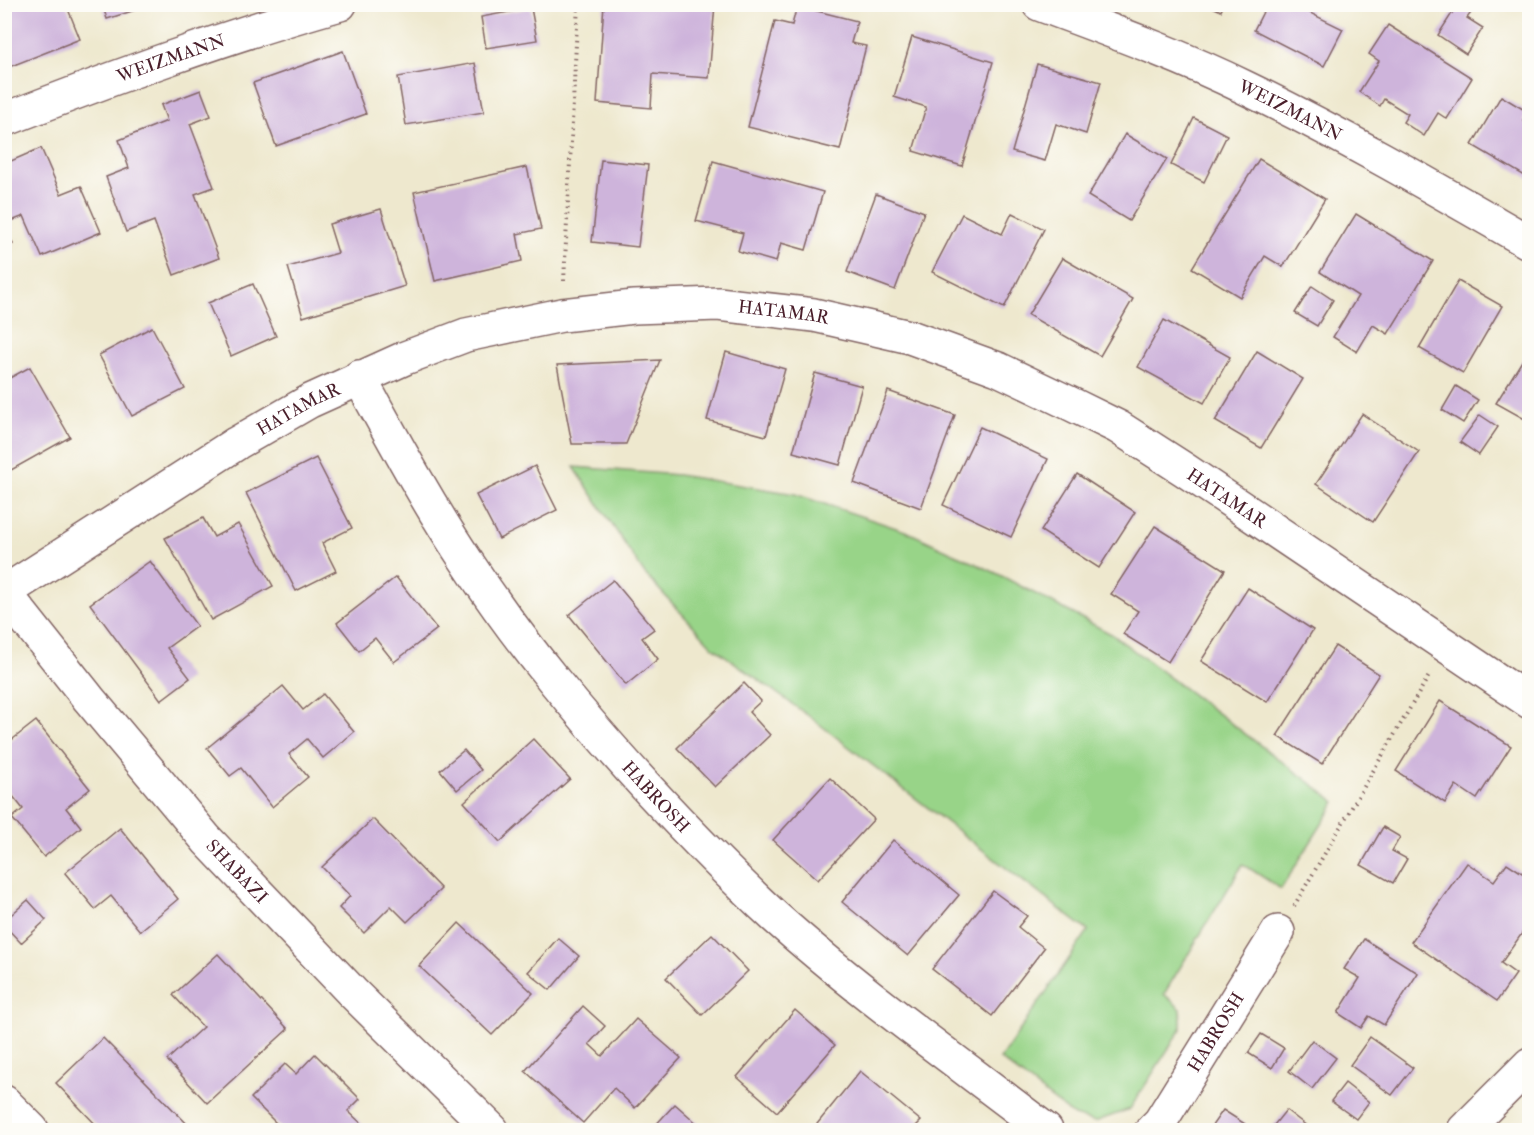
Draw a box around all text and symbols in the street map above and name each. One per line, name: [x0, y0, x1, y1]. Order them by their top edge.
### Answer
street label: WEIZMANN: [113, 29, 228, 88]
street label: WEIZMANN: [1234, 74, 1346, 146]
street label: HATAMAR: [737, 295, 832, 330]
street label: HATAMAR: [252, 377, 345, 441]
street label: HATAMAR: [1182, 463, 1272, 534]
street label: HABROSH: [617, 756, 695, 838]
street label: SHABAZI: [201, 835, 273, 908]
street label: HABROSH: [1182, 988, 1249, 1076]

